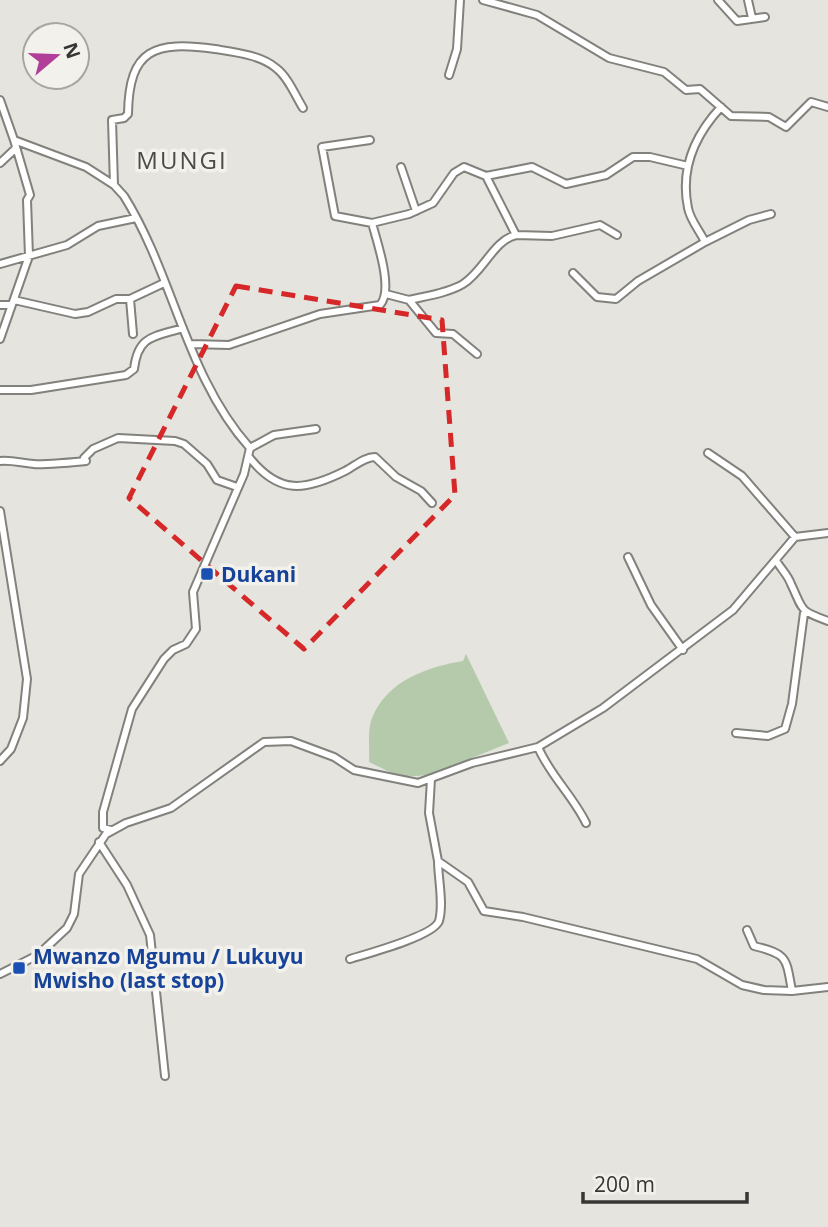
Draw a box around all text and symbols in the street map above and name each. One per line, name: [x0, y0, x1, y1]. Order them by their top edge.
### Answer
north arrow: [21, 21, 91, 91]
text: N: [57, 39, 87, 62]
district label: MUNGI: [136, 143, 228, 176]
place label: Dukani: [221, 560, 296, 588]
marker: Dukani: [199, 566, 215, 582]
place label: Mwanzo Mgumu / Lukuyu Mwisho (last stop): [33, 942, 304, 994]
marker: Mwanzo Mgumu / Lukuyu Mwisho (last stop): [11, 960, 27, 976]
scale bar: [583, 1160, 748, 1204]
text: 200 m: [594, 1170, 655, 1198]

